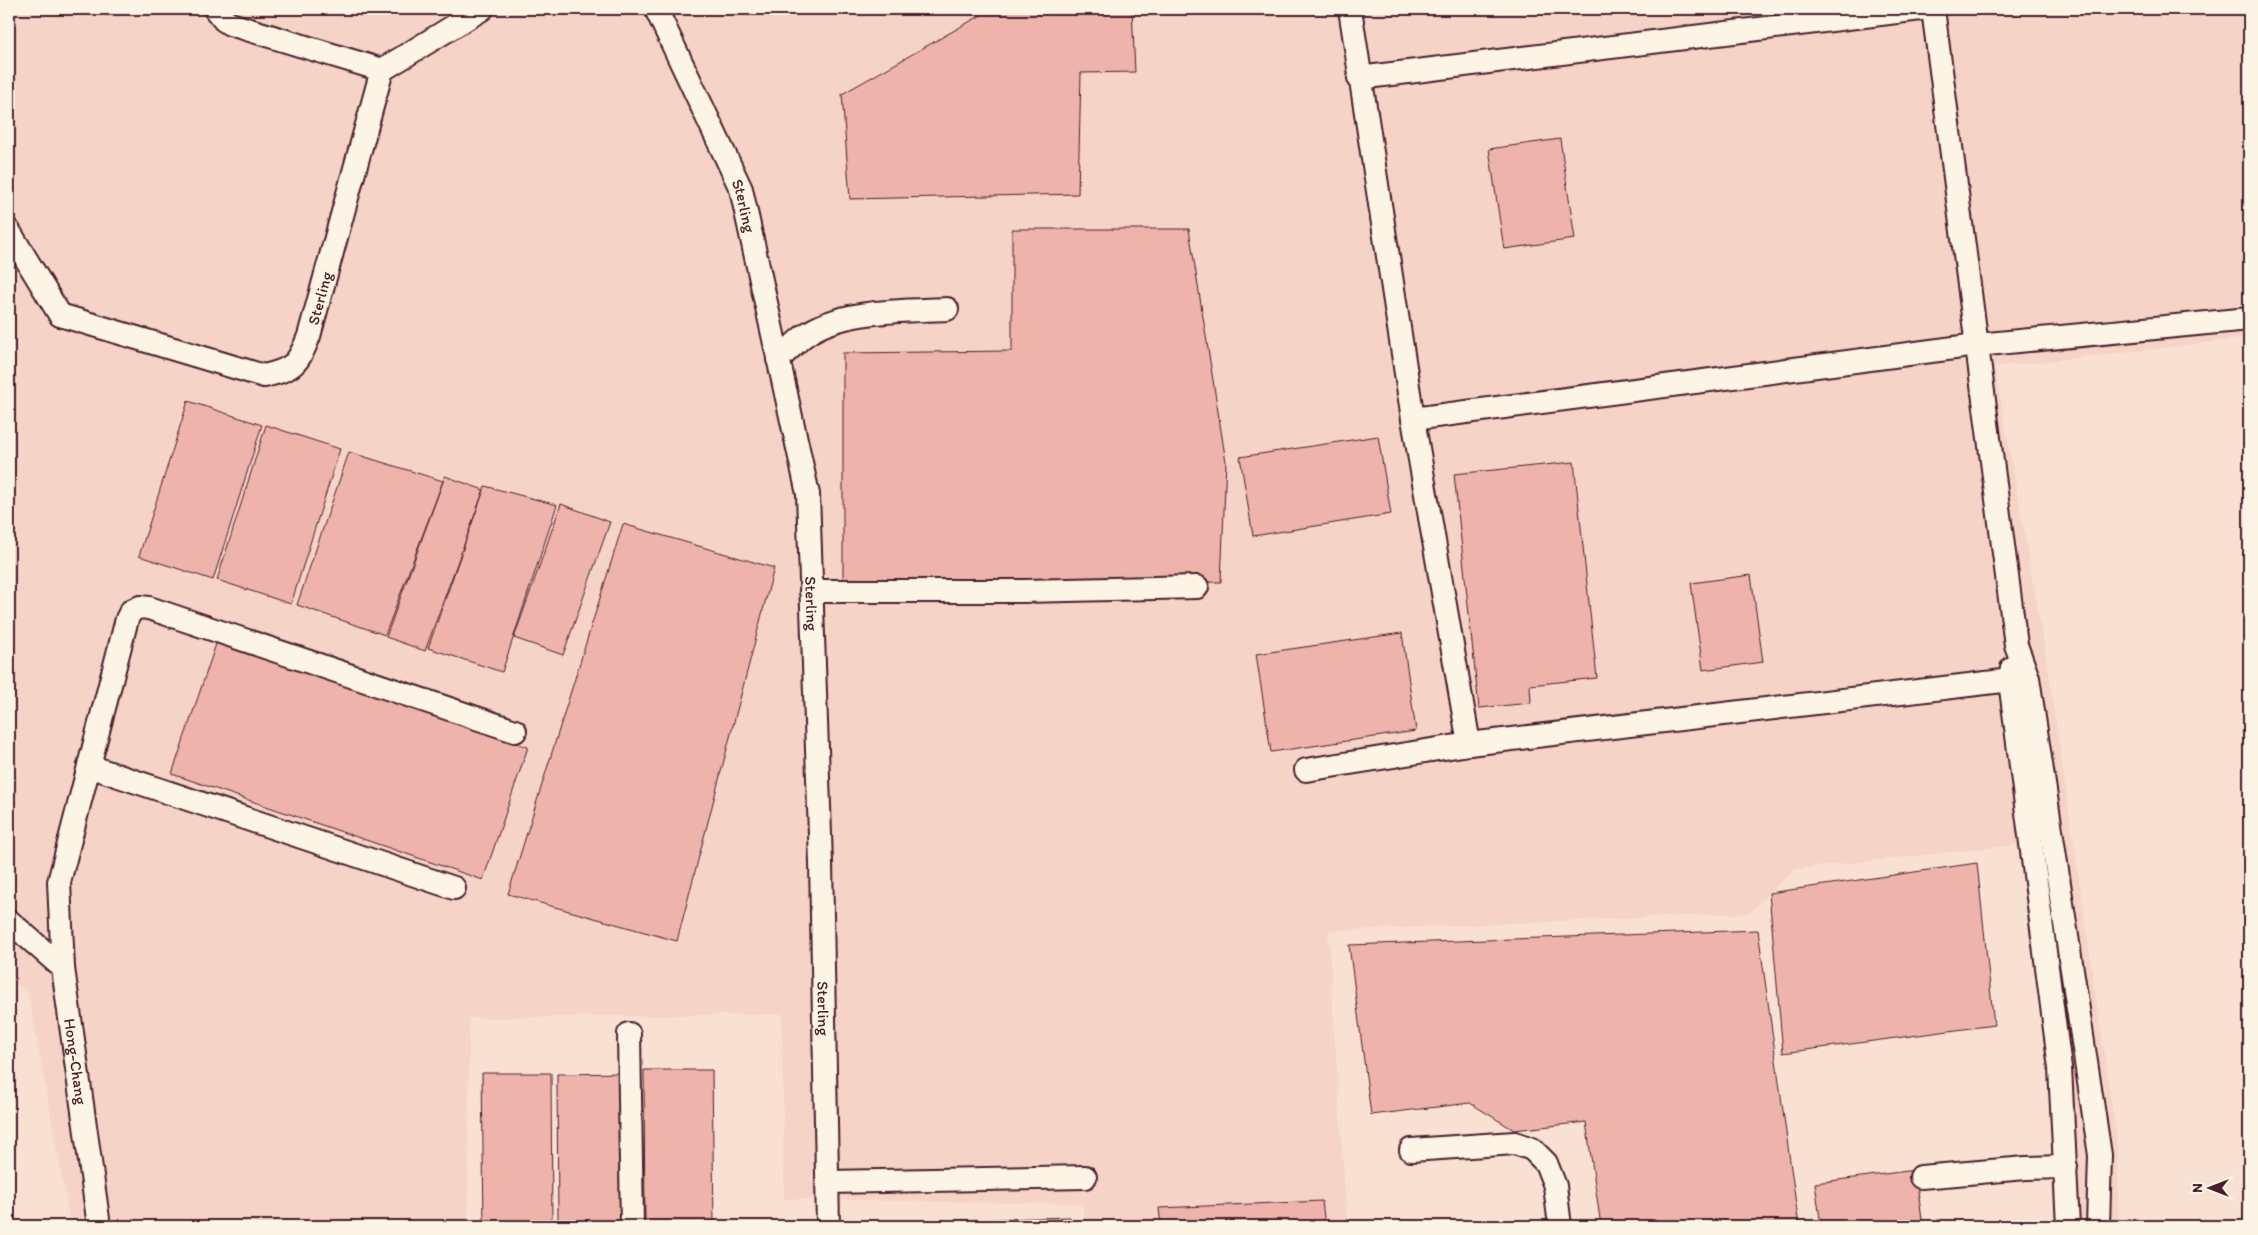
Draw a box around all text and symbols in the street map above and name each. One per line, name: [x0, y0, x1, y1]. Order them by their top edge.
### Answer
street label: Sterling: [728, 176, 760, 235]
street label: Sterling: [303, 268, 336, 327]
street label: Sterling: [801, 576, 822, 632]
street label: Sterling: [814, 981, 834, 1037]
street label: Hong-Chang: [61, 1017, 92, 1107]
north arrow: [2186, 1162, 2236, 1212]
text: N: [2189, 1183, 2206, 1193]

